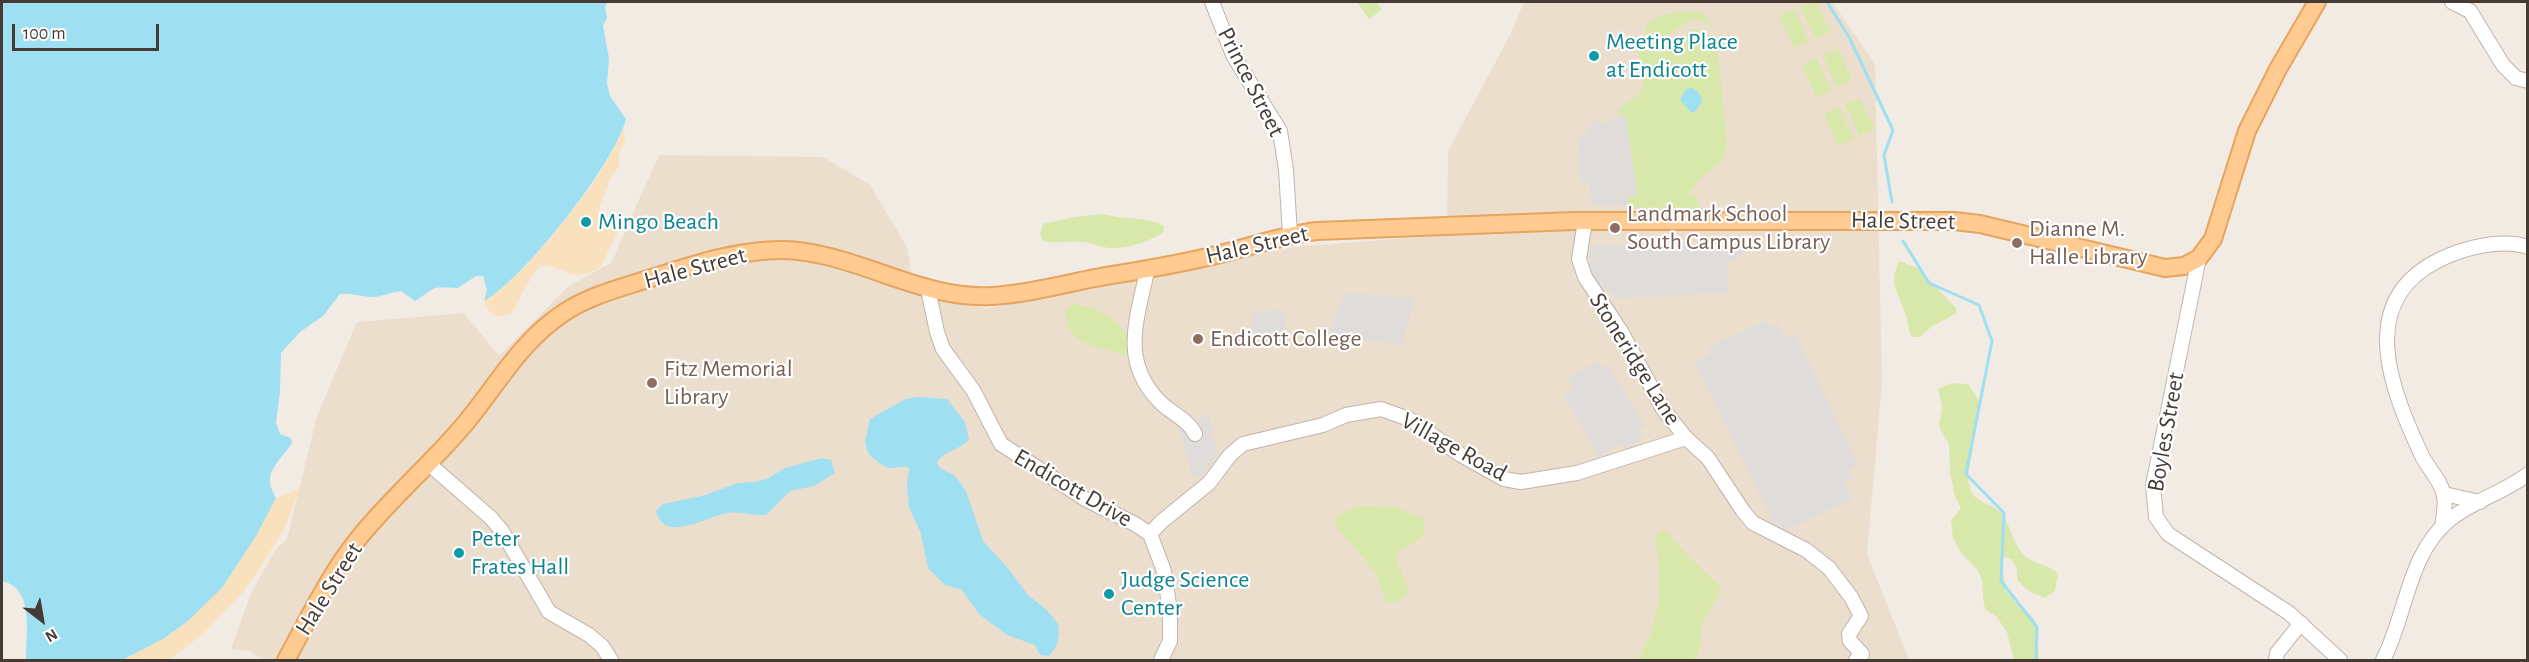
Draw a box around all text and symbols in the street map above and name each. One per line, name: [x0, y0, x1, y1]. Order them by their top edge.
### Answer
scale bar: [15, 12, 162, 50]
street label: Prince Street: [1211, 23, 1291, 141]
text: 100 m: [23, 25, 66, 43]
place label: Meeting Place at Endicott: [1606, 28, 1738, 84]
marker: Meeting Place at Endicott: [1587, 49, 1601, 63]
place label: Landmark School South Campus Library: [1627, 200, 1830, 256]
street label: Hale Street: [1851, 206, 1955, 236]
place label: Mingo Beach: [598, 208, 719, 236]
marker: Mingo Beach: [579, 215, 593, 229]
place label: Dianne M. Halle Library: [2029, 215, 2147, 271]
street label: Hale Street: [1203, 219, 1311, 271]
marker: Landmark School South Campus Library: [1608, 221, 1622, 235]
marker: Dianne M. Halle Library: [2010, 236, 2024, 250]
street label: Hale Street: [641, 241, 749, 295]
street label: Stoneridge Lane: [1583, 288, 1687, 430]
place label: Endicott College: [1210, 325, 1361, 353]
marker: Endicott College: [1191, 332, 1205, 346]
place label: Fitz Memorial Library: [664, 355, 793, 411]
street label: Boyles Street: [2141, 370, 2191, 494]
marker: Fitz Memorial Library: [645, 376, 659, 390]
street label: Village Road: [1396, 406, 1512, 488]
street label: Endicott Drive: [1009, 442, 1137, 534]
place label: Peter Frates Hall: [471, 525, 569, 581]
street label: Hale Street: [289, 537, 369, 641]
marker: Peter Frates Hall: [452, 546, 466, 560]
place label: Judge Science Center: [1121, 566, 1249, 622]
marker: Judge Science Center: [1102, 587, 1116, 601]
north arrow: [12, 590, 72, 650]
text: N: [42, 626, 60, 645]

